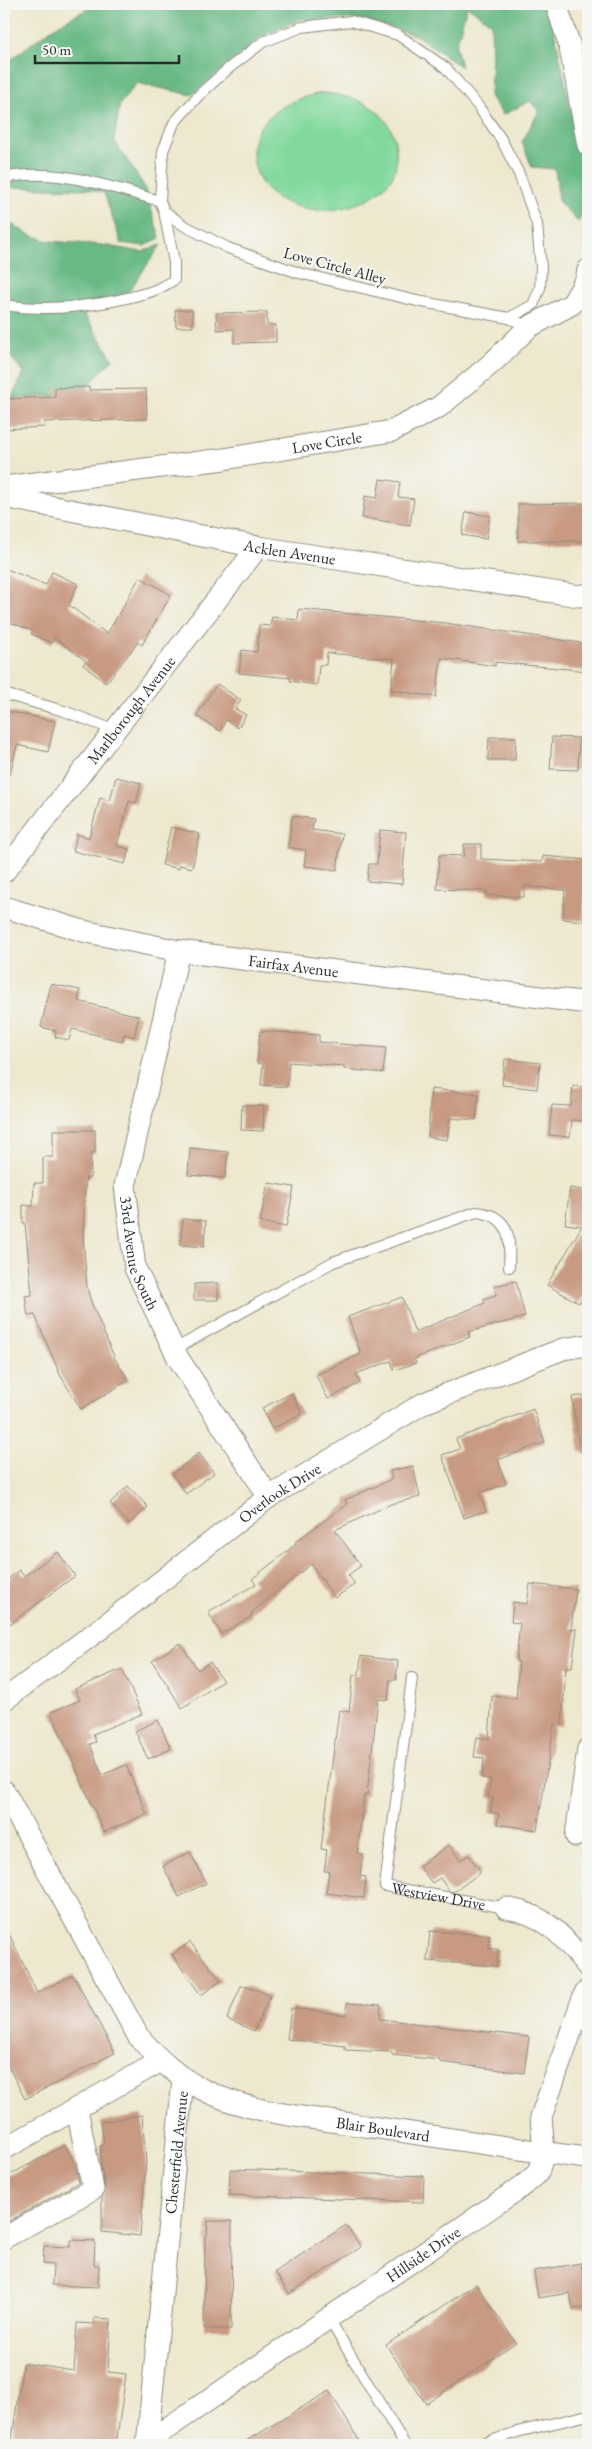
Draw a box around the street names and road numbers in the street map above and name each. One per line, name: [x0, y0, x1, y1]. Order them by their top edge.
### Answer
street label: Love Circle Alley: [281, 242, 389, 290]
street label: Love Circle: [290, 426, 363, 459]
street label: Acklen Avenue: [241, 534, 337, 570]
street label: Marlborough Avenue: [82, 652, 180, 768]
street label: Fairfax Avenue: [247, 950, 340, 982]
street label: 33rd Avenue South: [115, 1194, 164, 1314]
street label: Overlook Drive: [234, 1458, 325, 1528]
street label: Westview Drive: [390, 1877, 487, 1915]
street label: Chesterfield Avenue: [160, 2090, 193, 2215]
street label: Blair Boulevard: [335, 2112, 432, 2147]
street label: Hillside Drive: [382, 2222, 464, 2287]

